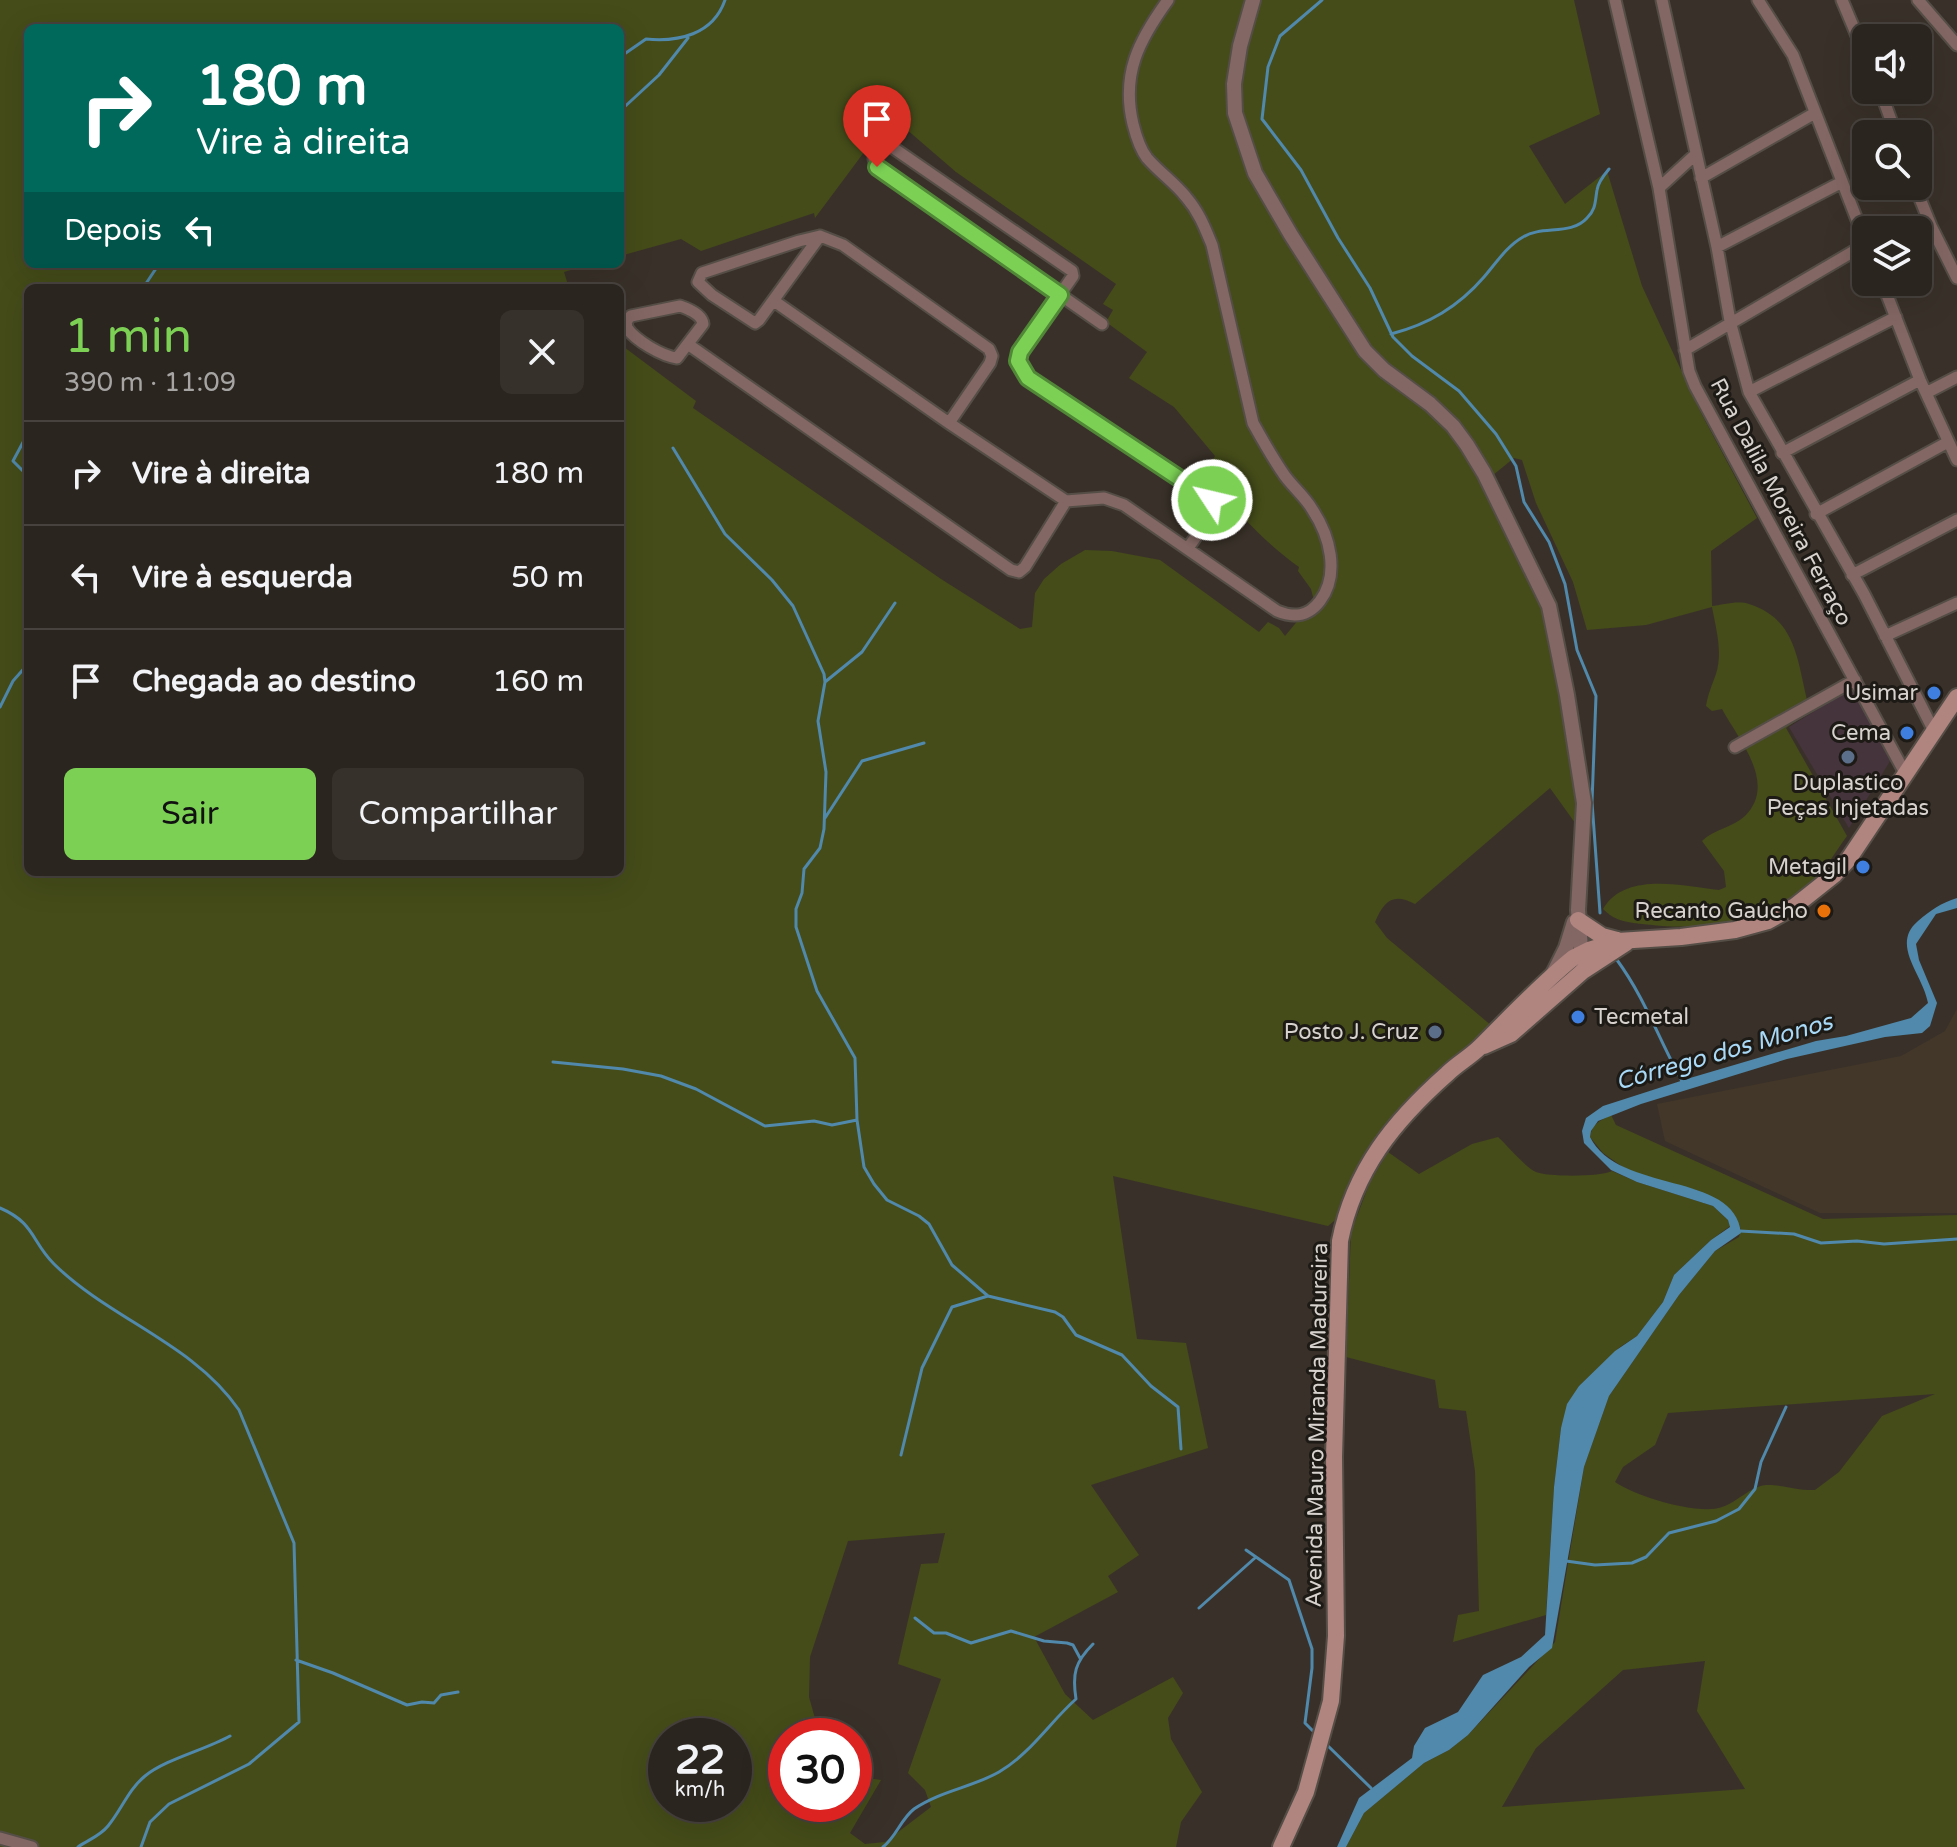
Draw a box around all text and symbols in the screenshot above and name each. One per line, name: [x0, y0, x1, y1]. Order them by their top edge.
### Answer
map controls: [1852, 24, 1932, 296]
button: sound: [1852, 24, 1932, 104]
text: 180 m: [196, 53, 367, 120]
icon: right: [64, 56, 168, 160]
pin: [843, 85, 911, 167]
icon: arrive: [855, 97, 899, 141]
button: search: [1852, 120, 1932, 200]
text: Vire à direita: [196, 121, 410, 164]
icon: left: [178, 208, 222, 252]
text: Depois: [64, 212, 162, 249]
button: layers: [1852, 216, 1932, 296]
text: 1 min: [64, 308, 192, 366]
button: close: [500, 310, 584, 394]
text: 390 m · 11:09: [64, 367, 236, 398]
street label: Rua Dalila Moreira Ferraço: [1705, 374, 1857, 630]
icon: right: [64, 451, 108, 495]
text: Vire à direita: [132, 455, 311, 492]
text: 180 m: [492, 455, 584, 492]
position arrow: [1170, 458, 1254, 542]
icon: left: [64, 555, 108, 599]
text: Vire à esquerda: [132, 559, 353, 596]
text: 50 m: [511, 559, 584, 596]
icon: arrive: [64, 659, 108, 703]
text: Chegada ao destino: [132, 663, 416, 700]
text: 160 m: [492, 663, 584, 700]
place label: Usimar: [1845, 680, 1919, 706]
marker: Usimar: [1925, 684, 1943, 702]
place label: Cema: [1831, 720, 1891, 746]
marker: Cema: [1898, 724, 1916, 742]
marker: Duplastico Peças Injetadas: [1839, 748, 1857, 766]
button: Sair: [64, 768, 316, 860]
button: Compartilhar: [332, 768, 584, 860]
place label: Duplastico Peças Injetadas: [1767, 770, 1929, 821]
place label: Metagil: [1768, 854, 1847, 880]
marker: Metagil: [1854, 858, 1872, 876]
place label: Recanto Gaúcho: [1634, 898, 1808, 924]
marker: Recanto Gaúcho: [1815, 902, 1833, 920]
place label: Tecmetal: [1594, 1004, 1689, 1030]
water label: Córrego dos Monos: [1612, 1007, 1837, 1097]
marker: Tecmetal: [1569, 1008, 1587, 1026]
place label: Posto J. Cruz: [1284, 1019, 1419, 1045]
marker: Posto J. Cruz: [1426, 1023, 1444, 1041]
street label: Avenida Mauro Miranda Madureira: [1301, 1242, 1333, 1608]
speed limit sign: 30: [768, 1718, 872, 1822]
text: 22: [675, 1736, 725, 1784]
text: km/h: [675, 1778, 725, 1802]

